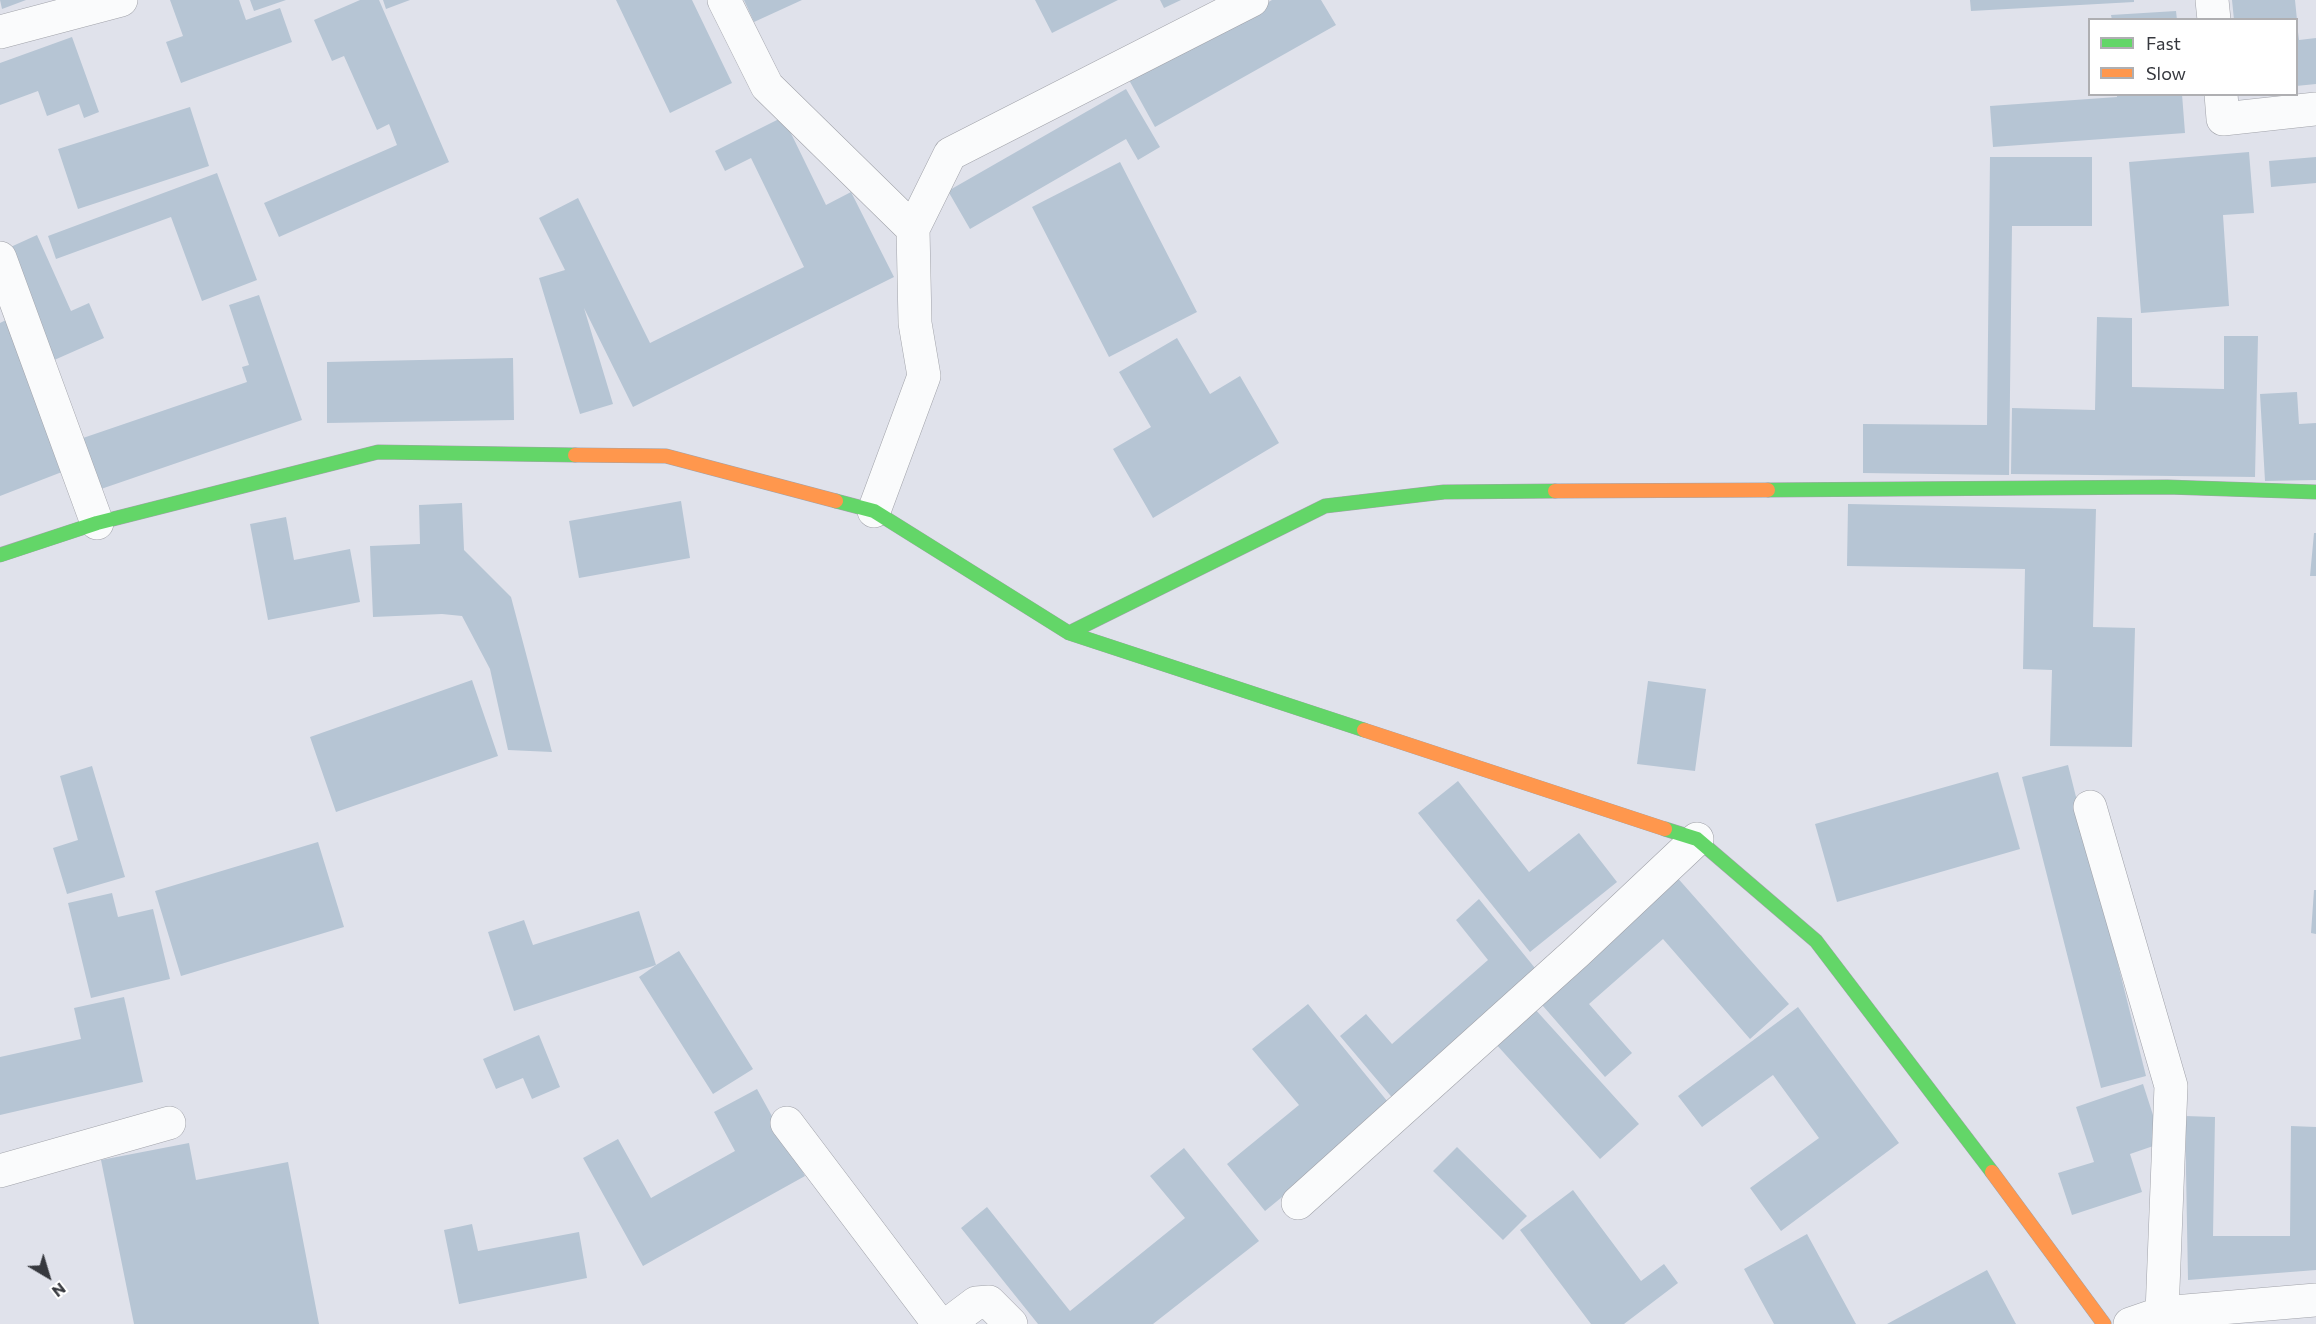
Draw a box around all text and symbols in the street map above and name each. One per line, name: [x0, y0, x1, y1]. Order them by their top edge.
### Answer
legend: [2088, 18, 2298, 96]
text: Fast: [2146, 32, 2181, 54]
text: Slow: [2146, 62, 2186, 84]
north arrow: [18, 1246, 78, 1306]
text: N: [49, 1279, 70, 1302]

